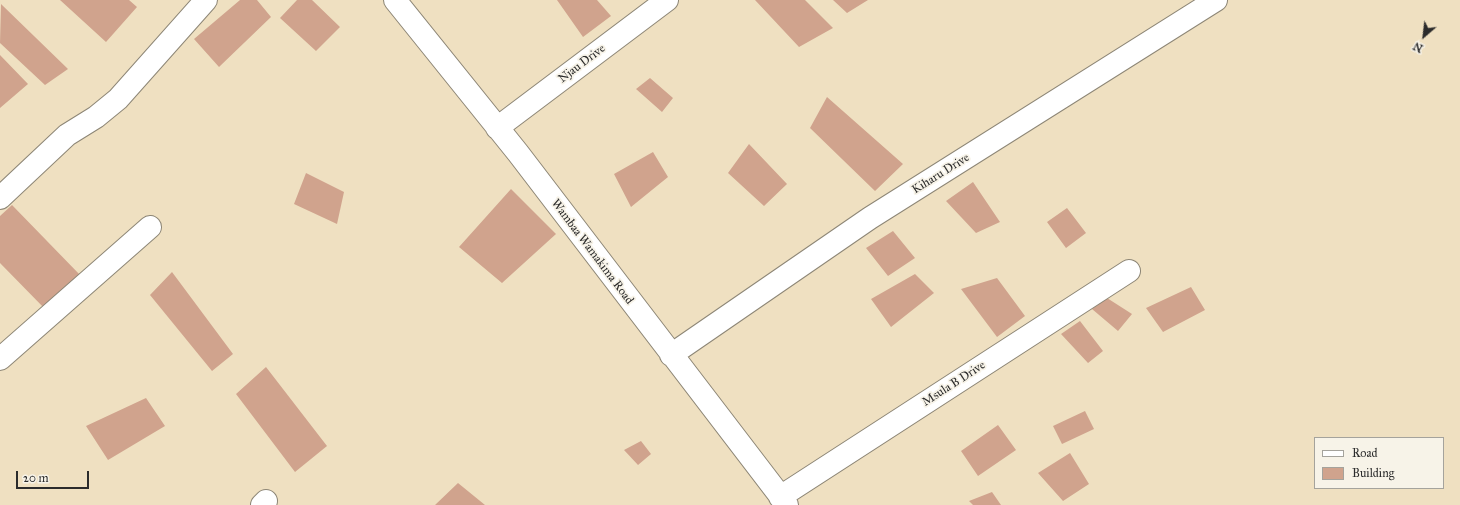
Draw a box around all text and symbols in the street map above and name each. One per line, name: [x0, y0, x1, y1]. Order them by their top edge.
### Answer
north arrow: [1404, 16, 1444, 56]
text: N: [1411, 39, 1425, 55]
street label: Njau Drive: [556, 42, 608, 86]
street label: Kiharu Drive: [910, 151, 972, 197]
street label: Wambaa Wamakima Road: [548, 197, 636, 307]
street label: Msula B Drive: [920, 358, 988, 410]
legend: [1314, 437, 1444, 489]
text: Road: [1352, 446, 1378, 460]
scale bar: [18, 463, 91, 489]
text: Building: [1352, 466, 1394, 480]
text: 20 m: [23, 471, 49, 485]

